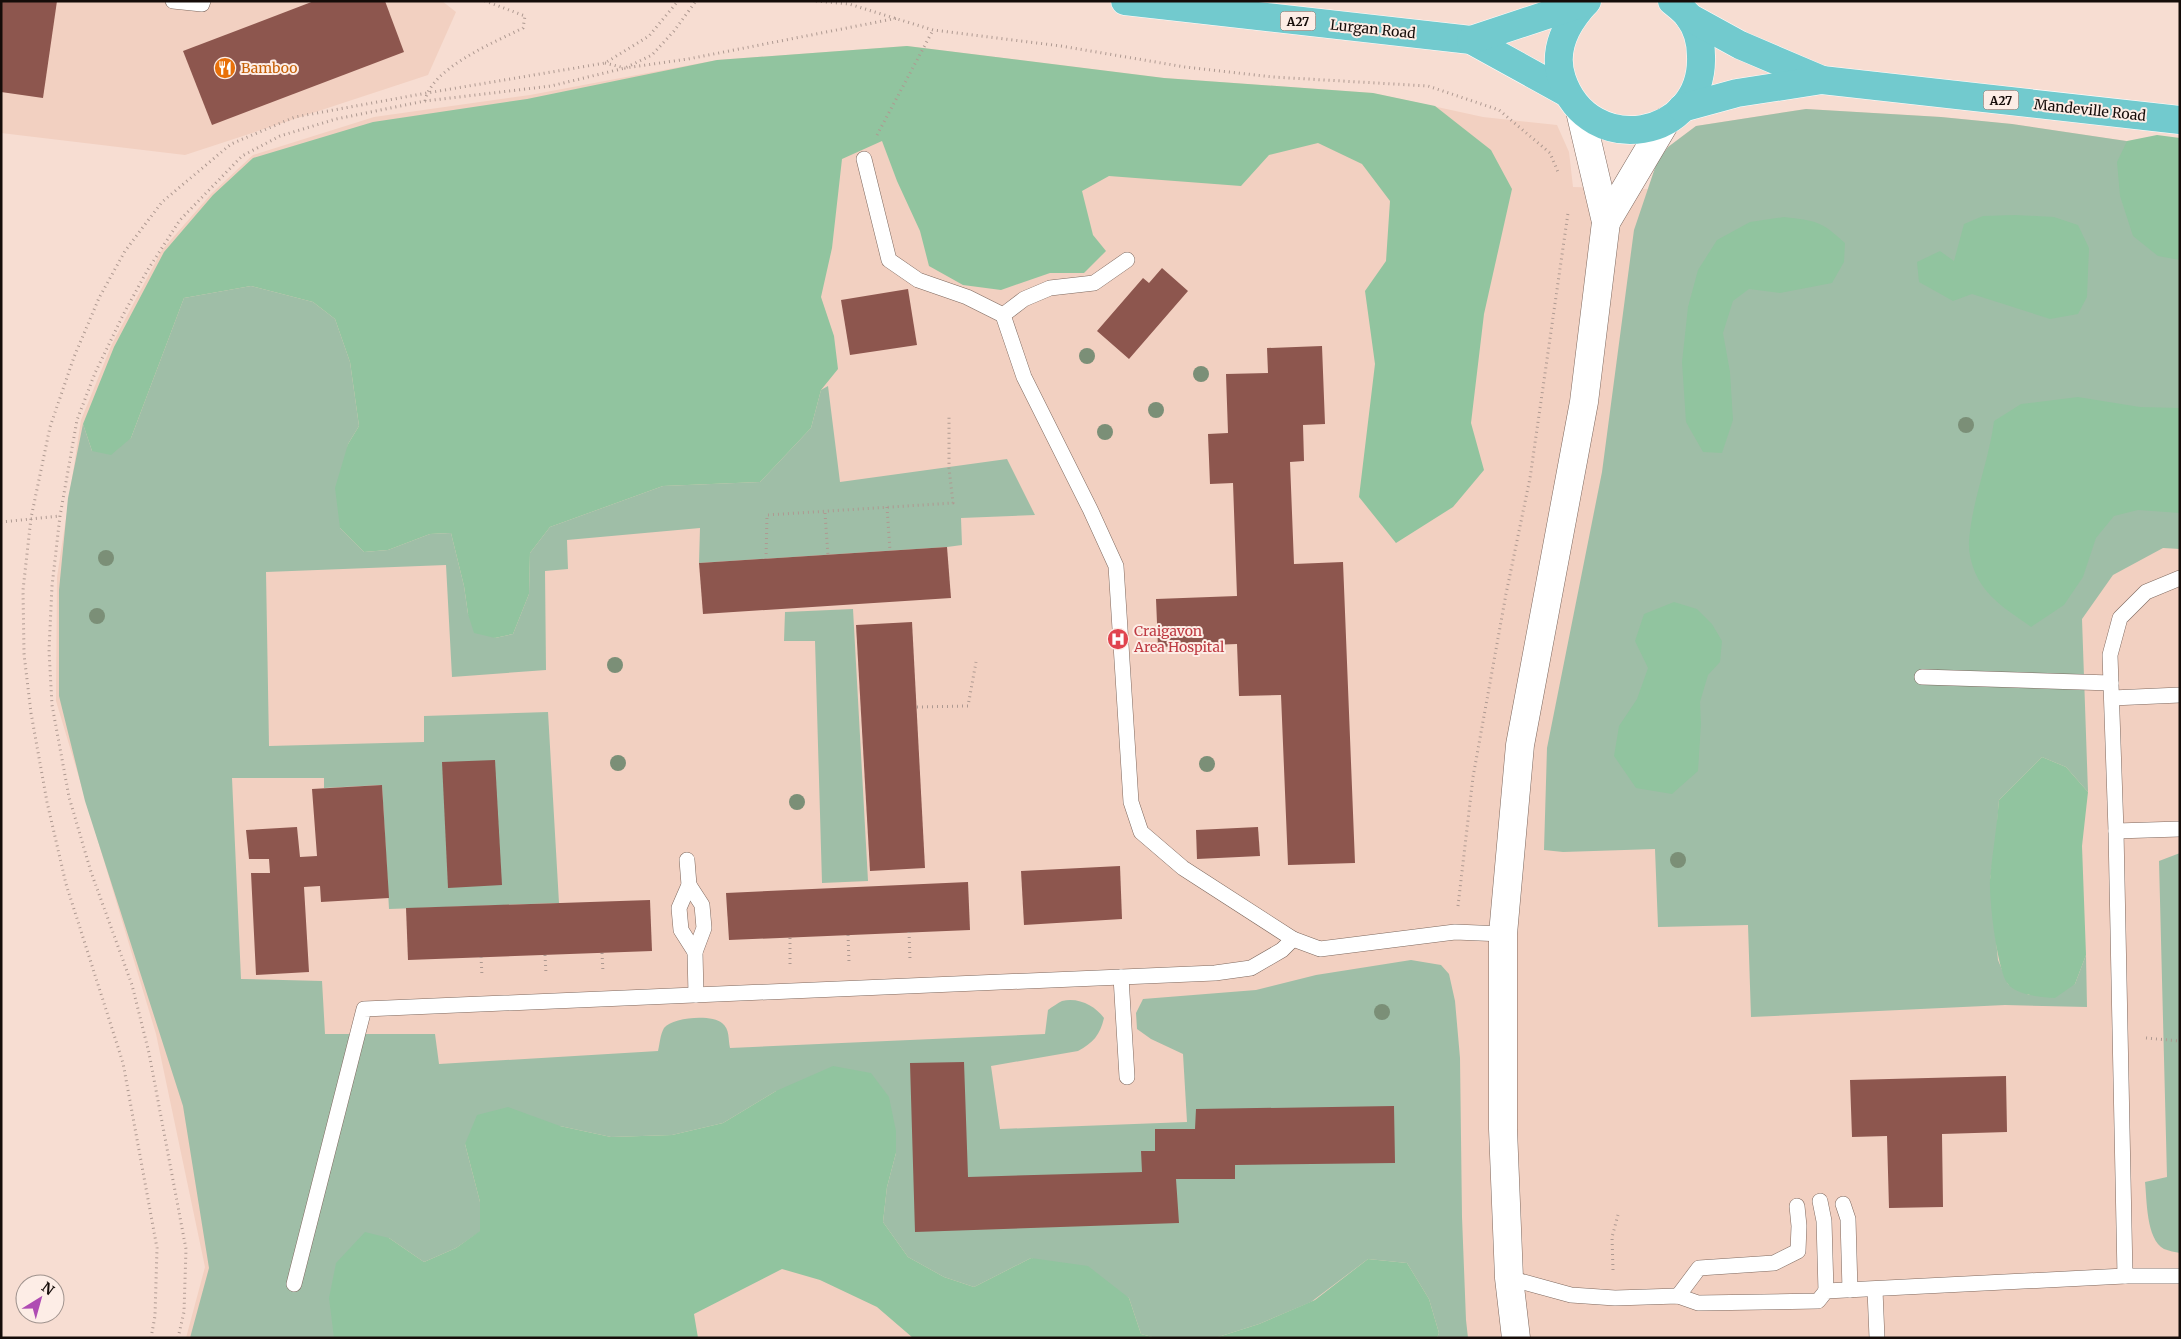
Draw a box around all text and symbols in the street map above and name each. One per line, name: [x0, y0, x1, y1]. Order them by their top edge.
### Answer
road number: A27: [1280, 12, 1316, 30]
street label: Lurgan Road: [1329, 16, 1417, 42]
restaurant icon: Bamboo: [213, 56, 237, 80]
place label: Bamboo: [241, 59, 297, 77]
road number: A27: [1984, 90, 2018, 110]
street label: Mandeville Road: [2033, 95, 2147, 125]
place label: Craigavon Area Hospital: [1133, 622, 1225, 656]
hospital icon: Craigavon Area Hospital: [1106, 627, 1130, 651]
north arrow: [15, 1274, 65, 1324]
text: N: [38, 1278, 58, 1299]

